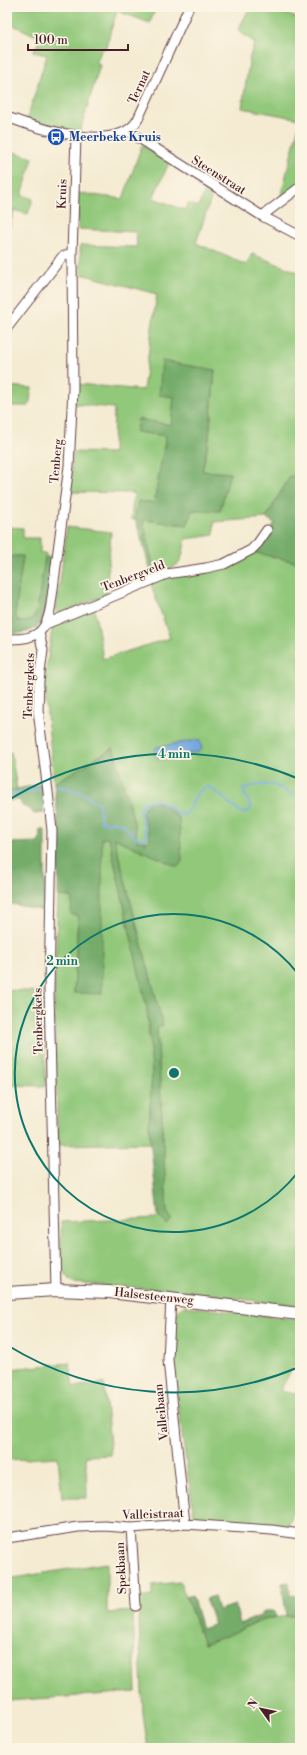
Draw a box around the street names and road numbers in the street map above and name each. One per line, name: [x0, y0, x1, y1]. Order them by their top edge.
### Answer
street label: Ternat: [125, 67, 154, 107]
street label: Steenstraat: [189, 153, 249, 198]
street label: Kruis: [54, 179, 71, 209]
street label: Tenberg: [47, 437, 66, 484]
street label: Tenbergveld: [99, 557, 167, 595]
street label: Tenbergkets: [21, 653, 38, 720]
street label: Tenbergkets: [30, 988, 47, 1054]
street label: Halsesteenweg: [113, 1285, 195, 1308]
street label: Valleibaan: [151, 1383, 172, 1442]
street label: Valleistraat: [121, 1506, 185, 1523]
street label: Spekbaan: [113, 1541, 130, 1594]

